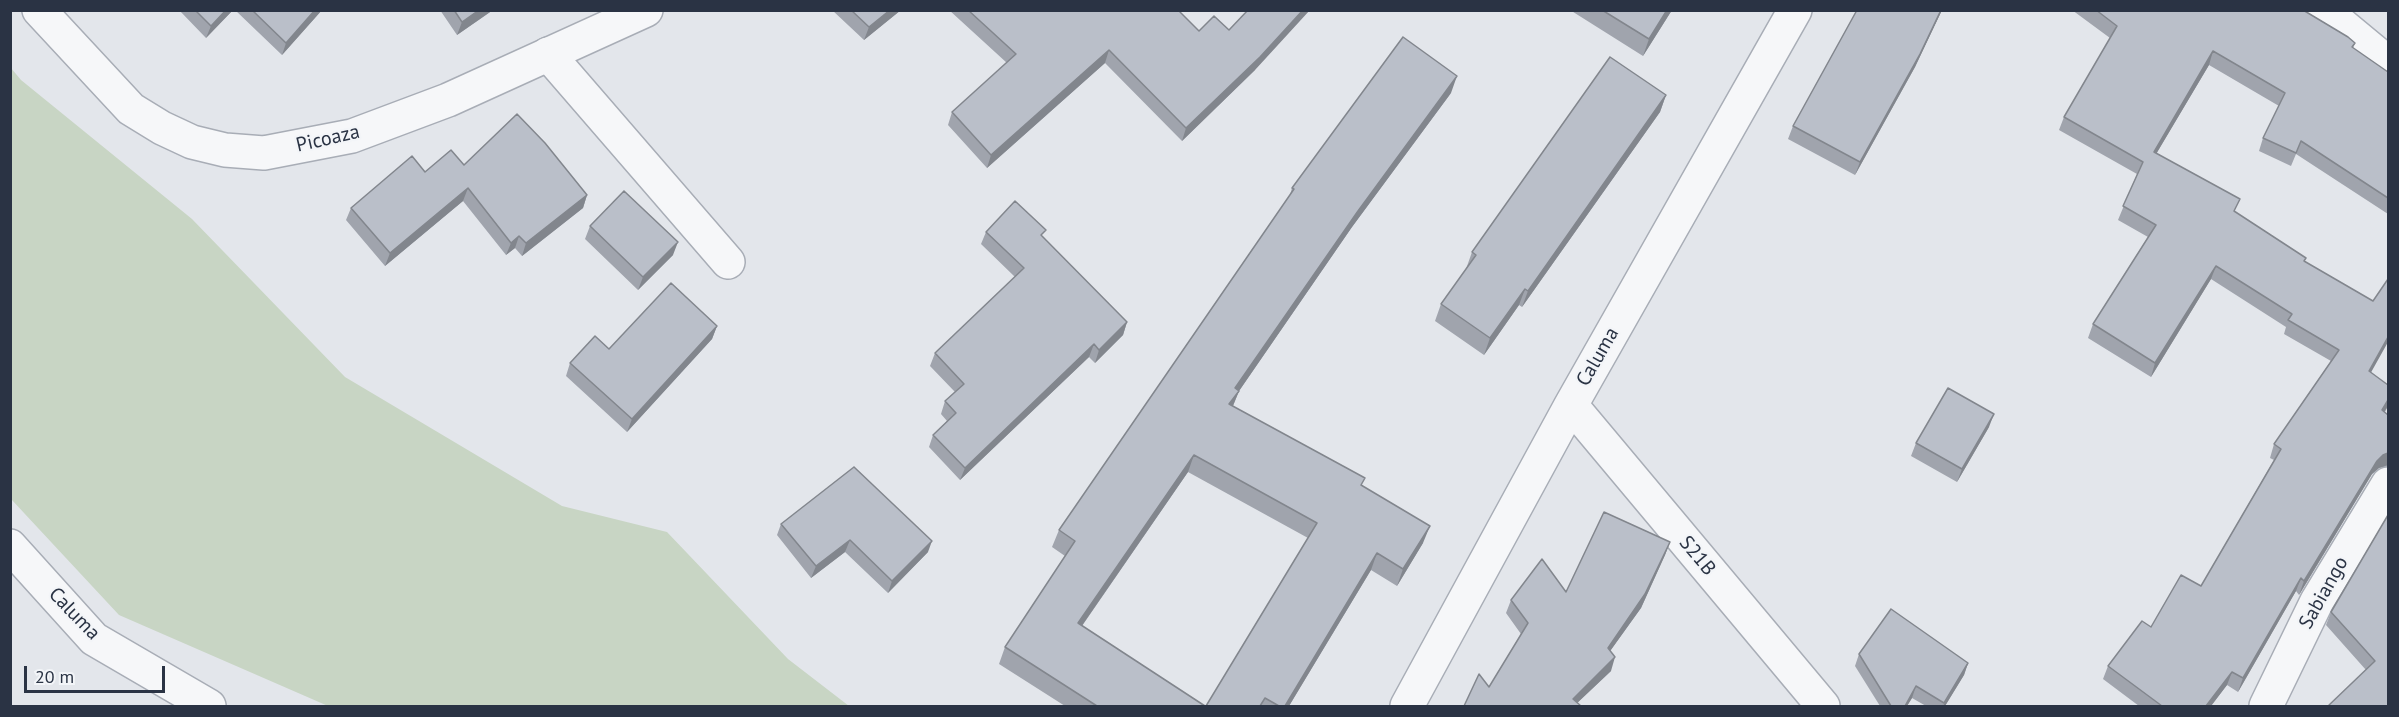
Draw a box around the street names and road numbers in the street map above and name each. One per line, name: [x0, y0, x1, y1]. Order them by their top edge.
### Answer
street label: Picoaza: [294, 120, 362, 158]
street label: Caluma: [1572, 323, 1624, 391]
street label: S21B: [1674, 531, 1720, 581]
street label: Sabiango: [2294, 553, 2354, 633]
street label: Caluma: [43, 583, 105, 645]

